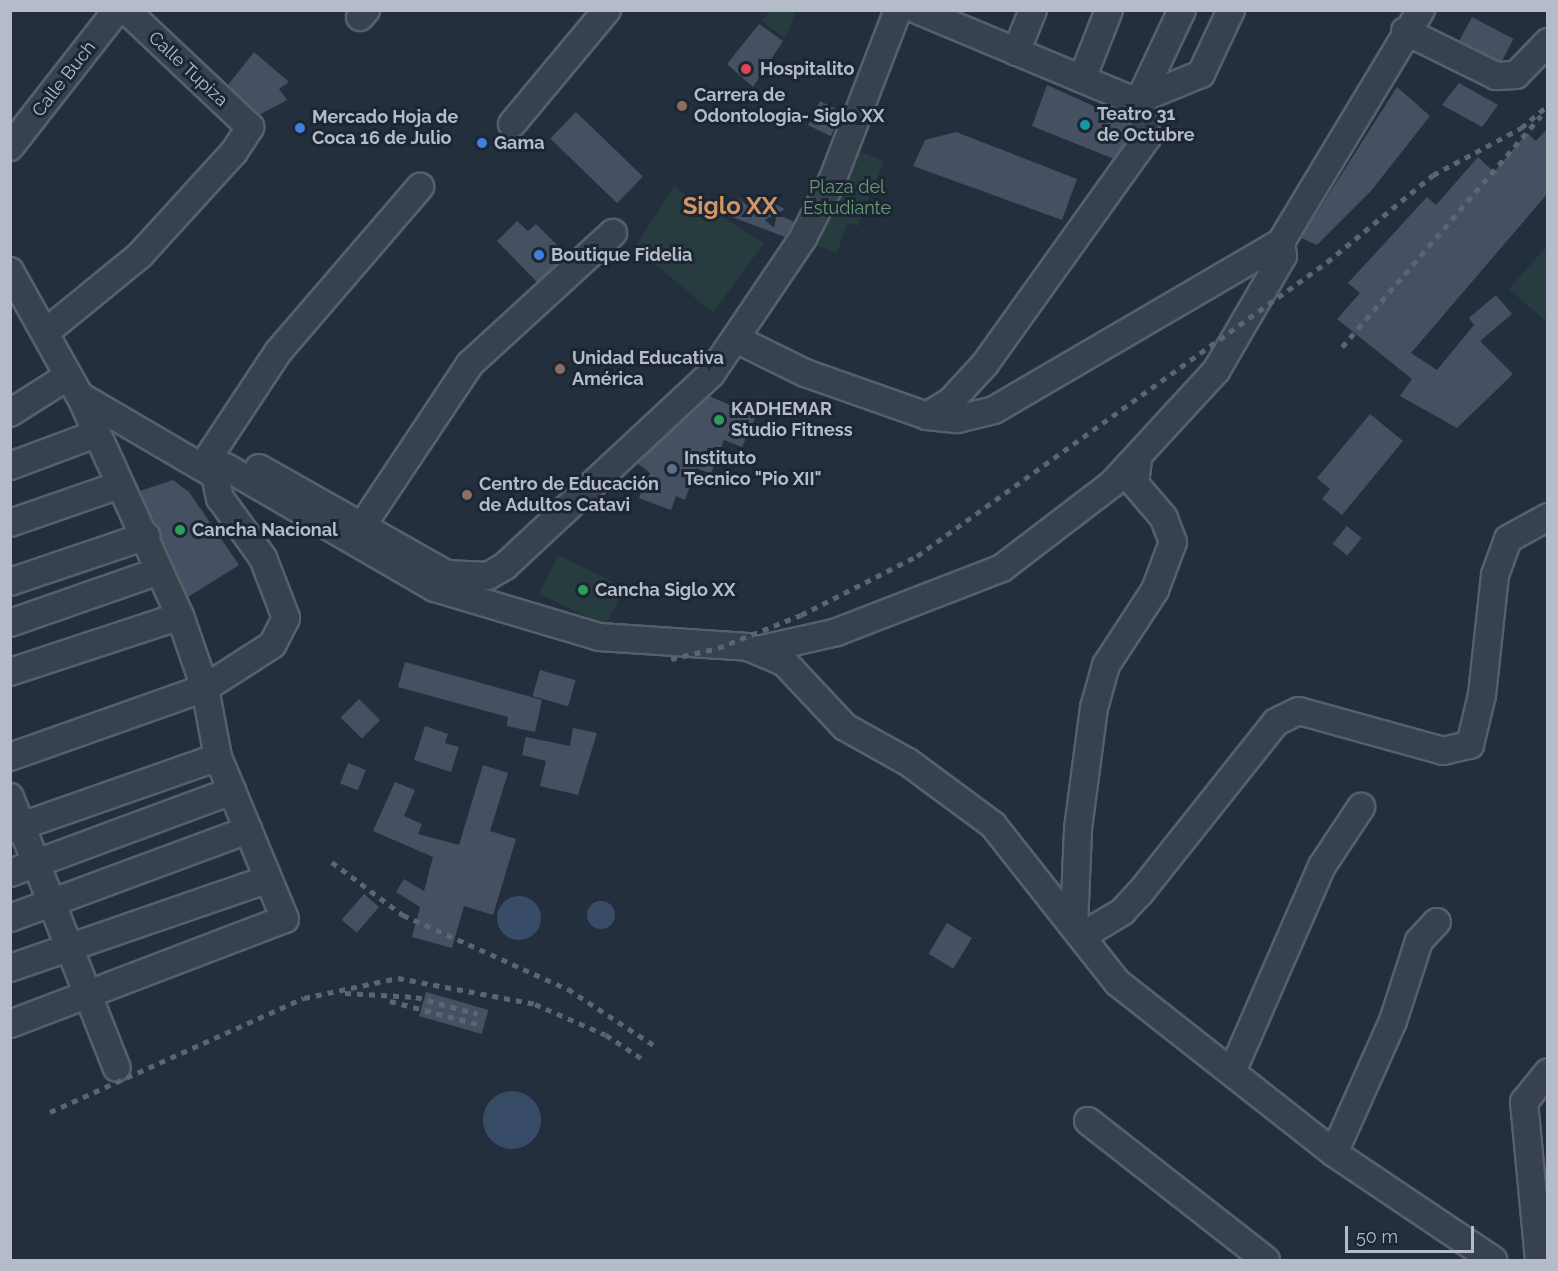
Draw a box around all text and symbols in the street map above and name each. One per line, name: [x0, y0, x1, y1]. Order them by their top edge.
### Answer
street label: Calle Tupiza: [144, 27, 232, 111]
street label: Calle Buch: [28, 37, 100, 121]
place label: Hospitalito: [760, 58, 854, 80]
marker: Hospitalito: [737, 60, 755, 78]
place label: Carrera de Odontologia- Siglo XX: [694, 85, 885, 128]
marker: Carrera de Odontologia- Siglo XX: [675, 99, 689, 113]
place label: Teatro 31 de Octubre: [1097, 104, 1195, 146]
place label: Mercado Hoja de Coca 16 de Julio: [312, 107, 458, 150]
marker: Teatro 31 de Octubre: [1078, 118, 1092, 132]
marker: Mercado Hoja de Coca 16 de Julio: [293, 121, 307, 135]
place label: Gama: [494, 132, 544, 154]
marker: Gama: [475, 136, 489, 150]
park label: Plaza del Estudiante: [803, 177, 891, 219]
district label: Siglo XX: [683, 192, 777, 220]
place label: Boutique Fidelia: [551, 244, 692, 266]
marker: Boutique Fidelia: [532, 248, 546, 262]
place label: Unidad Educativa América: [572, 348, 724, 391]
marker: Unidad Educativa América: [553, 362, 567, 376]
place label: KADHEMAR Studio Fitness: [731, 399, 853, 442]
marker: KADHEMAR Studio Fitness: [712, 413, 726, 427]
place label: Instituto Tecnico "Pio XII": [684, 448, 822, 490]
marker: Instituto Tecnico "Pio XII": [665, 462, 679, 476]
place label: Centro de Educación de Adultos Catavi: [479, 474, 659, 516]
marker: Centro de Educación de Adultos Catavi: [460, 488, 474, 502]
place label: Cancha Nacional: [192, 519, 338, 541]
marker: Cancha Nacional: [173, 523, 187, 537]
place label: Cancha Siglo XX: [595, 579, 735, 601]
marker: Cancha Siglo XX: [576, 583, 590, 597]
scale bar: [1348, 1214, 1477, 1252]
text: 50 m: [1356, 1226, 1398, 1247]

